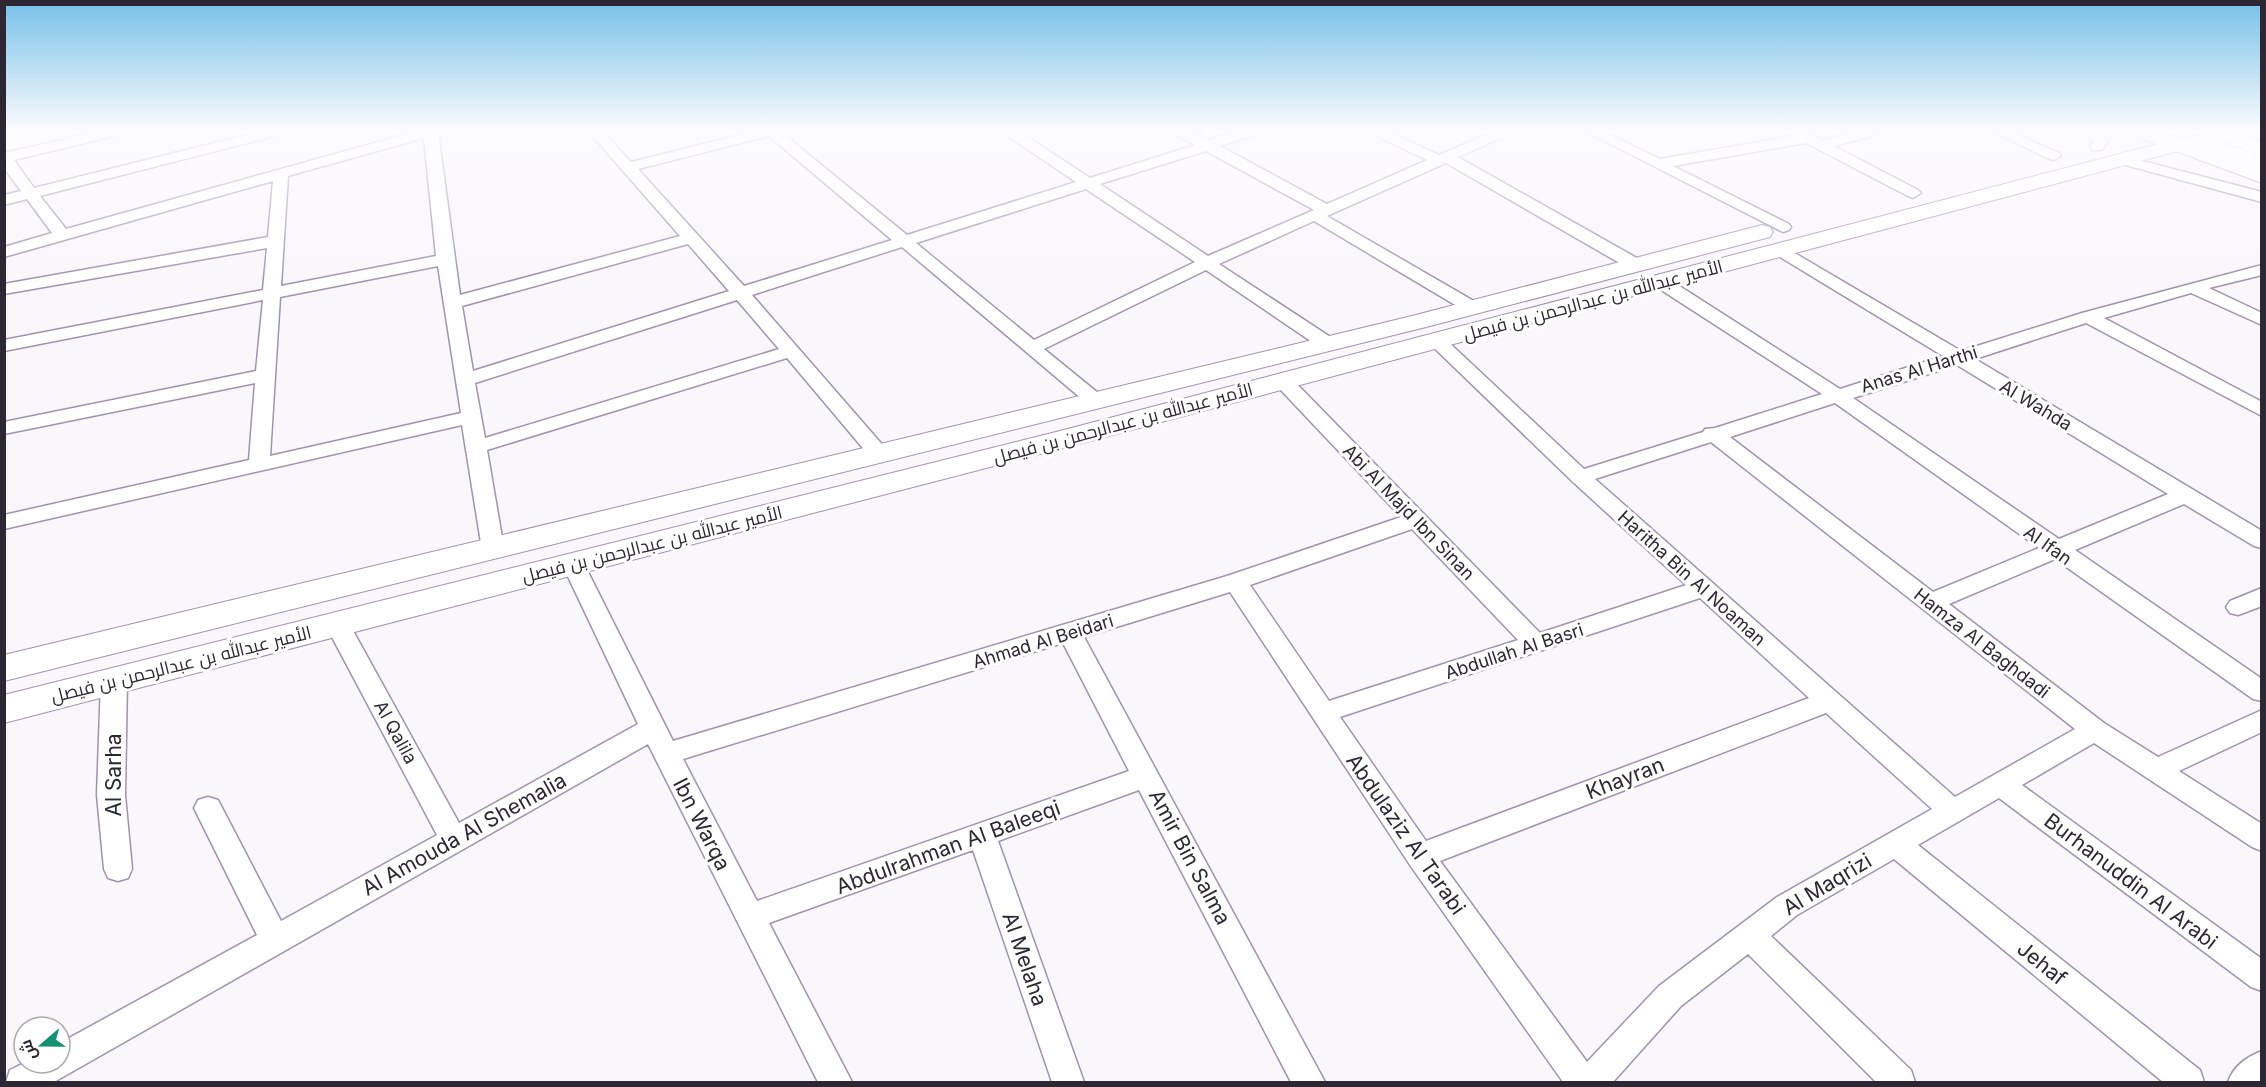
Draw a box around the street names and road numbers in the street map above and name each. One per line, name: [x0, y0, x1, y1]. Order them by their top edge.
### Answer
street label: الأمير عبدالله بن عبدالرحمن بن فيصل: [1461, 254, 1725, 346]
street label: Anas Al Harthi: [1858, 341, 1980, 397]
street label: Al Wahda: [1996, 375, 2076, 435]
street label: الأمير عبدالله بن عبدالرحمن بن فيصل: [991, 377, 1255, 469]
street label: Abi Al Majd Ibn Sinan: [1339, 440, 1479, 584]
street label: الأمير عبدالله بن عبدالرحمن بن فيصل: [519, 500, 785, 588]
street label: Haritha Bin Al Noaman: [1614, 506, 1770, 650]
street label: Al Ifan: [2020, 521, 2076, 569]
street label: Hamza Al Baghdadi: [1910, 584, 2054, 702]
street label: Ahmad Al Beidari: [970, 610, 1116, 672]
street label: Abdullah Al Basri: [1442, 619, 1586, 683]
street label: الأمير عبدالله بن عبدالرحمن بن فيصل: [48, 620, 314, 708]
street label: Al Qalila: [370, 697, 422, 767]
street label: Al Sarha: [101, 733, 126, 817]
street label: Abdulaziz Al Tarabi: [1341, 749, 1471, 919]
street label: Khayran: [1582, 752, 1668, 804]
street label: Al Amouda Al Shemalia: [357, 767, 571, 901]
street label: Ibn Warqa: [668, 774, 736, 874]
street label: Amir Bin Salma: [1144, 785, 1236, 929]
street label: Abdulrahman Al Baleeqi: [832, 795, 1064, 899]
street label: Burhanuddin Al Arabi: [2040, 808, 2222, 954]
street label: Al Maqrizi: [1778, 848, 1876, 920]
street label: Al Melaha: [997, 909, 1053, 1009]
street label: Jehaf: [2012, 936, 2072, 991]

